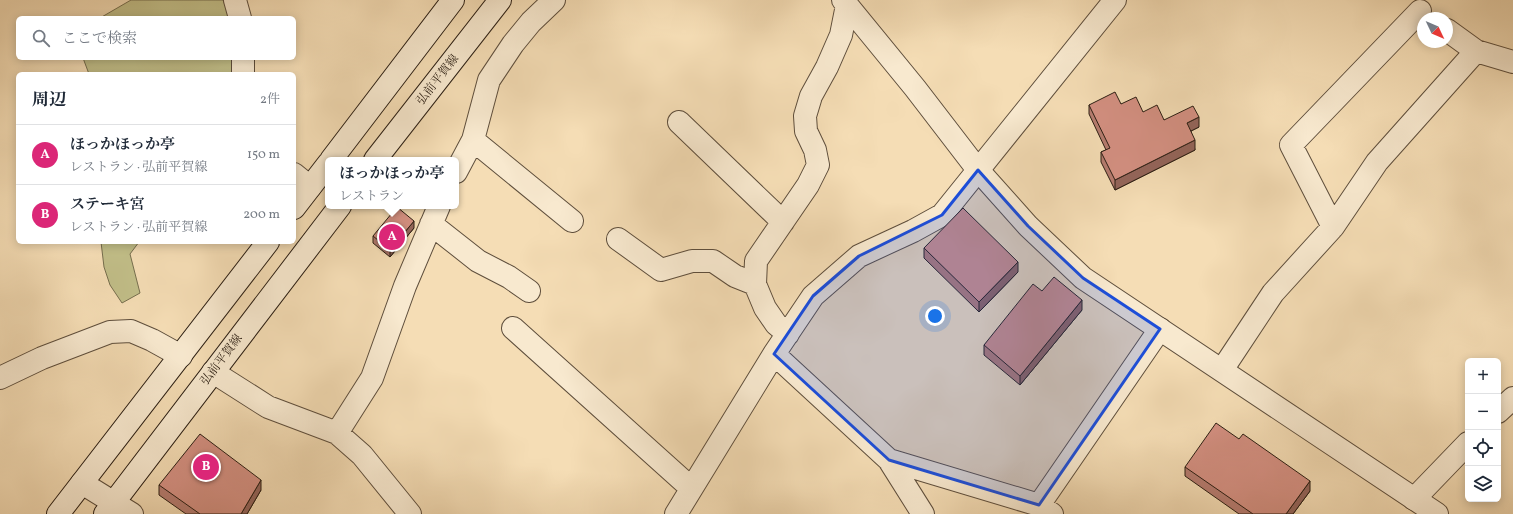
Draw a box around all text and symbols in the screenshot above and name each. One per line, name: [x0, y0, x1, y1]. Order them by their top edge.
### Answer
north arrow: [1417, 12, 1453, 48]
search box: [16, 16, 296, 60]
icon: search: [30, 27, 52, 49]
text: ここで検索: [62, 29, 137, 50]
street label: 弘前平賀線: [413, 51, 463, 109]
text: 周辺: [32, 89, 66, 112]
text: 2件: [260, 91, 280, 109]
text: ほっかほっか亭: [70, 135, 175, 156]
text: A: [40, 146, 50, 164]
text: 150 m: [247, 146, 280, 164]
popup: [325, 157, 459, 209]
text: レストラン · 弘前平賀線: [70, 159, 207, 177]
text: ほっかほっか亭: [339, 164, 445, 185]
text: レストラン: [339, 188, 404, 206]
text: ステーキ宮: [70, 195, 145, 216]
text: B: [41, 206, 49, 224]
text: 200 m: [243, 206, 280, 224]
text: レストラン · 弘前平賀線: [70, 219, 207, 237]
pin: A: [379, 222, 405, 252]
your location: [925, 306, 945, 326]
street label: 弘前平賀線: [198, 331, 246, 389]
map controls: [1465, 358, 1501, 502]
button: +: [1465, 358, 1501, 394]
button: −: [1465, 394, 1501, 430]
button: locate: [1465, 430, 1501, 466]
pin: B: [193, 452, 219, 482]
button: layers: [1465, 466, 1501, 502]

